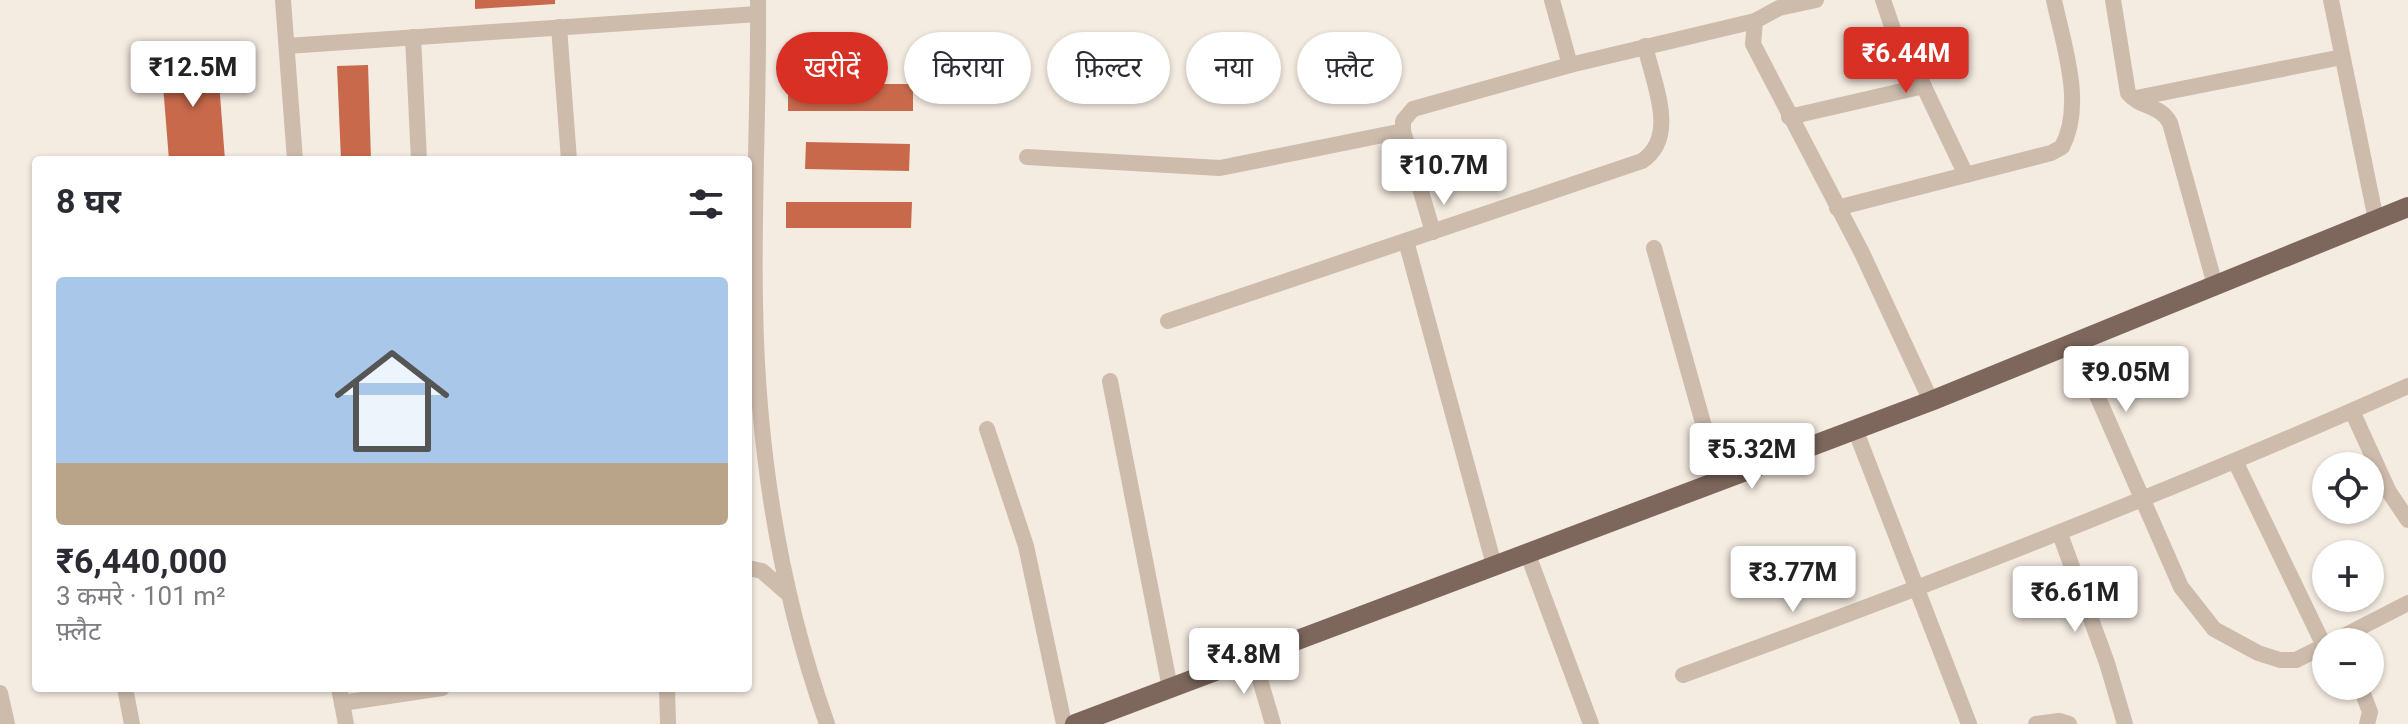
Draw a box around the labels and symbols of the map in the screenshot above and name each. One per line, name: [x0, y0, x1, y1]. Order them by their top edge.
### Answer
pin: ₹6.44M: [1841, 27, 1971, 95]
pin: ₹12.5M: [128, 41, 258, 109]
pin: ₹10.7M: [1379, 139, 1509, 207]
pin: ₹9.05M: [2061, 346, 2191, 414]
pin: ₹5.32M: [1687, 423, 1817, 491]
pin: ₹3.77M: [1728, 546, 1858, 614]
pin: ₹6.61M: [2010, 566, 2140, 634]
pin: ₹4.8M: [1188, 628, 1300, 696]

